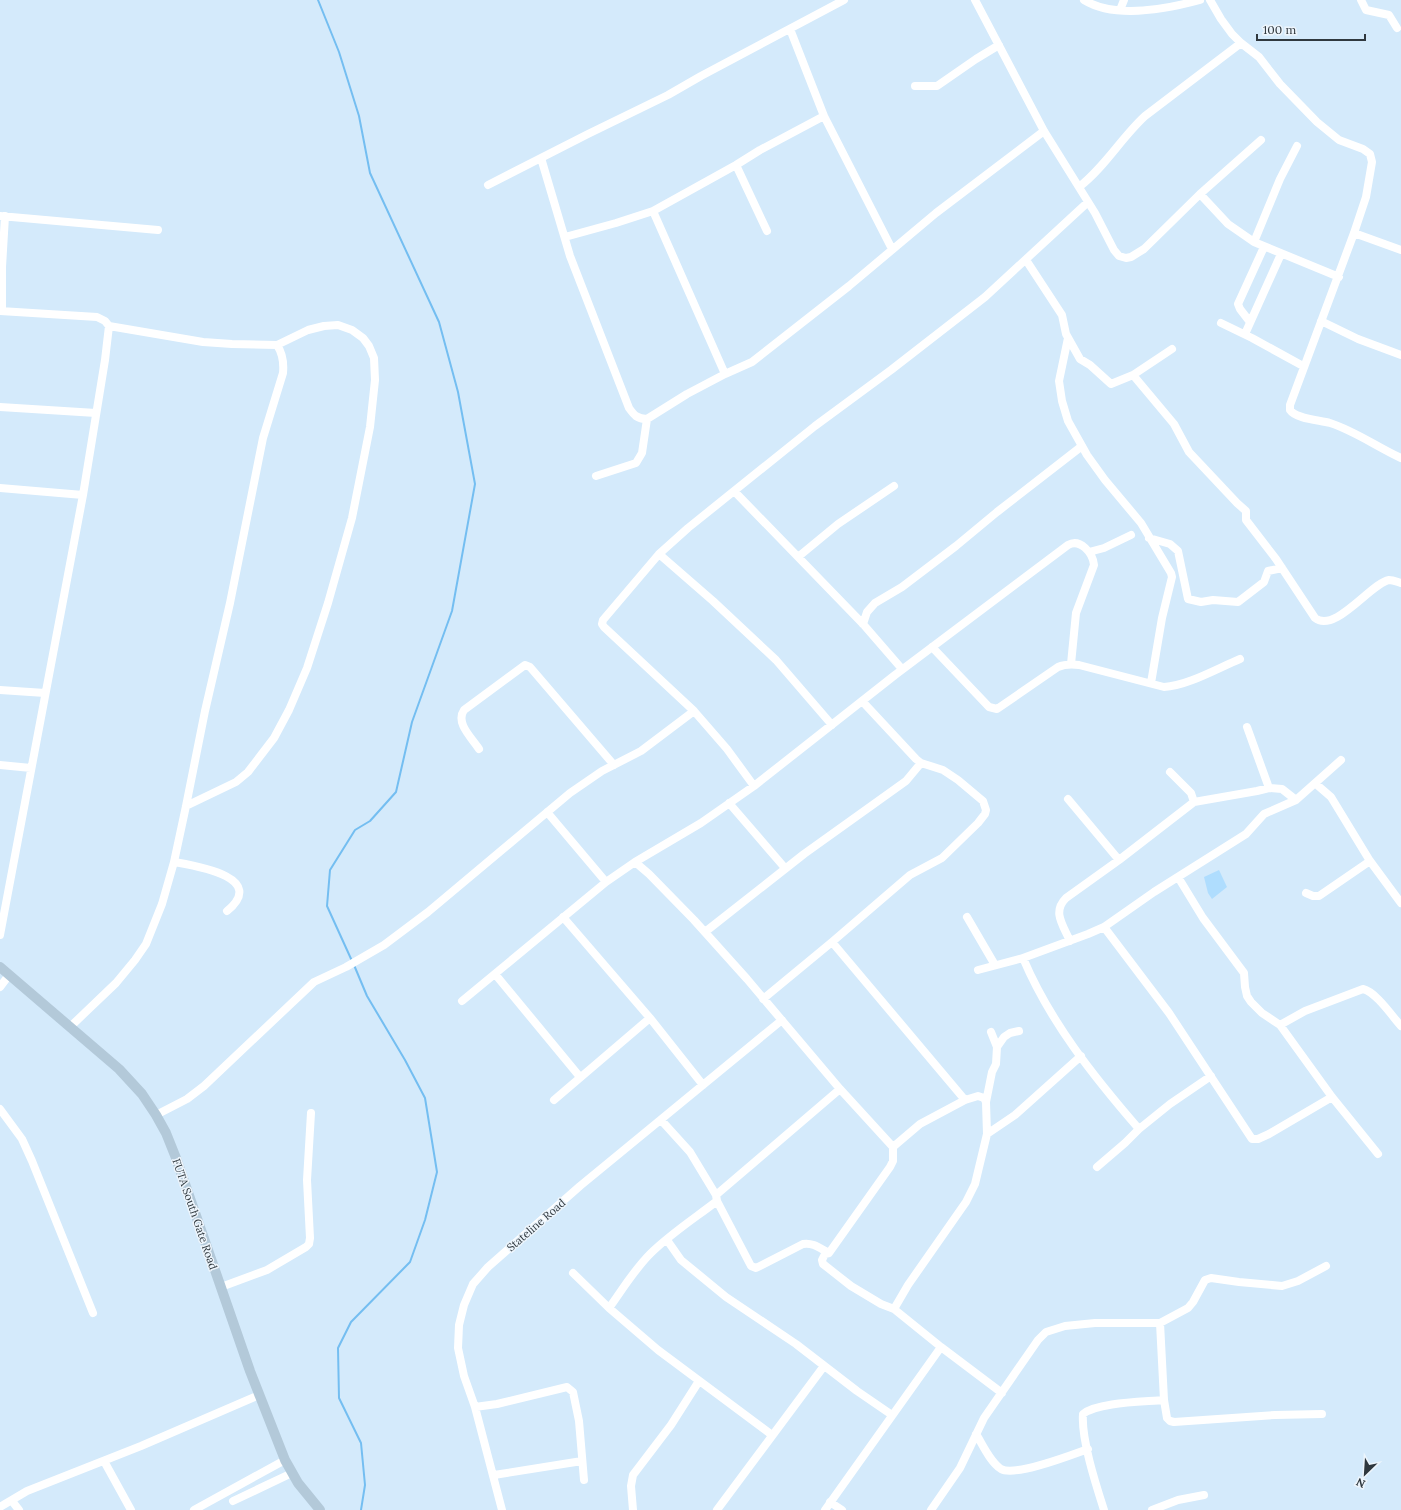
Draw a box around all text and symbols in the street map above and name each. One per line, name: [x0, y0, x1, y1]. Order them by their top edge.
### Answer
scale bar: [1257, 16, 1365, 42]
text: 100 m: [1263, 22, 1296, 37]
street label: FUTA South Gate Road: [169, 1157, 221, 1272]
street label: Stateline Road: [504, 1195, 569, 1254]
north arrow: [1345, 1454, 1385, 1494]
text: N: [1354, 1475, 1368, 1491]

